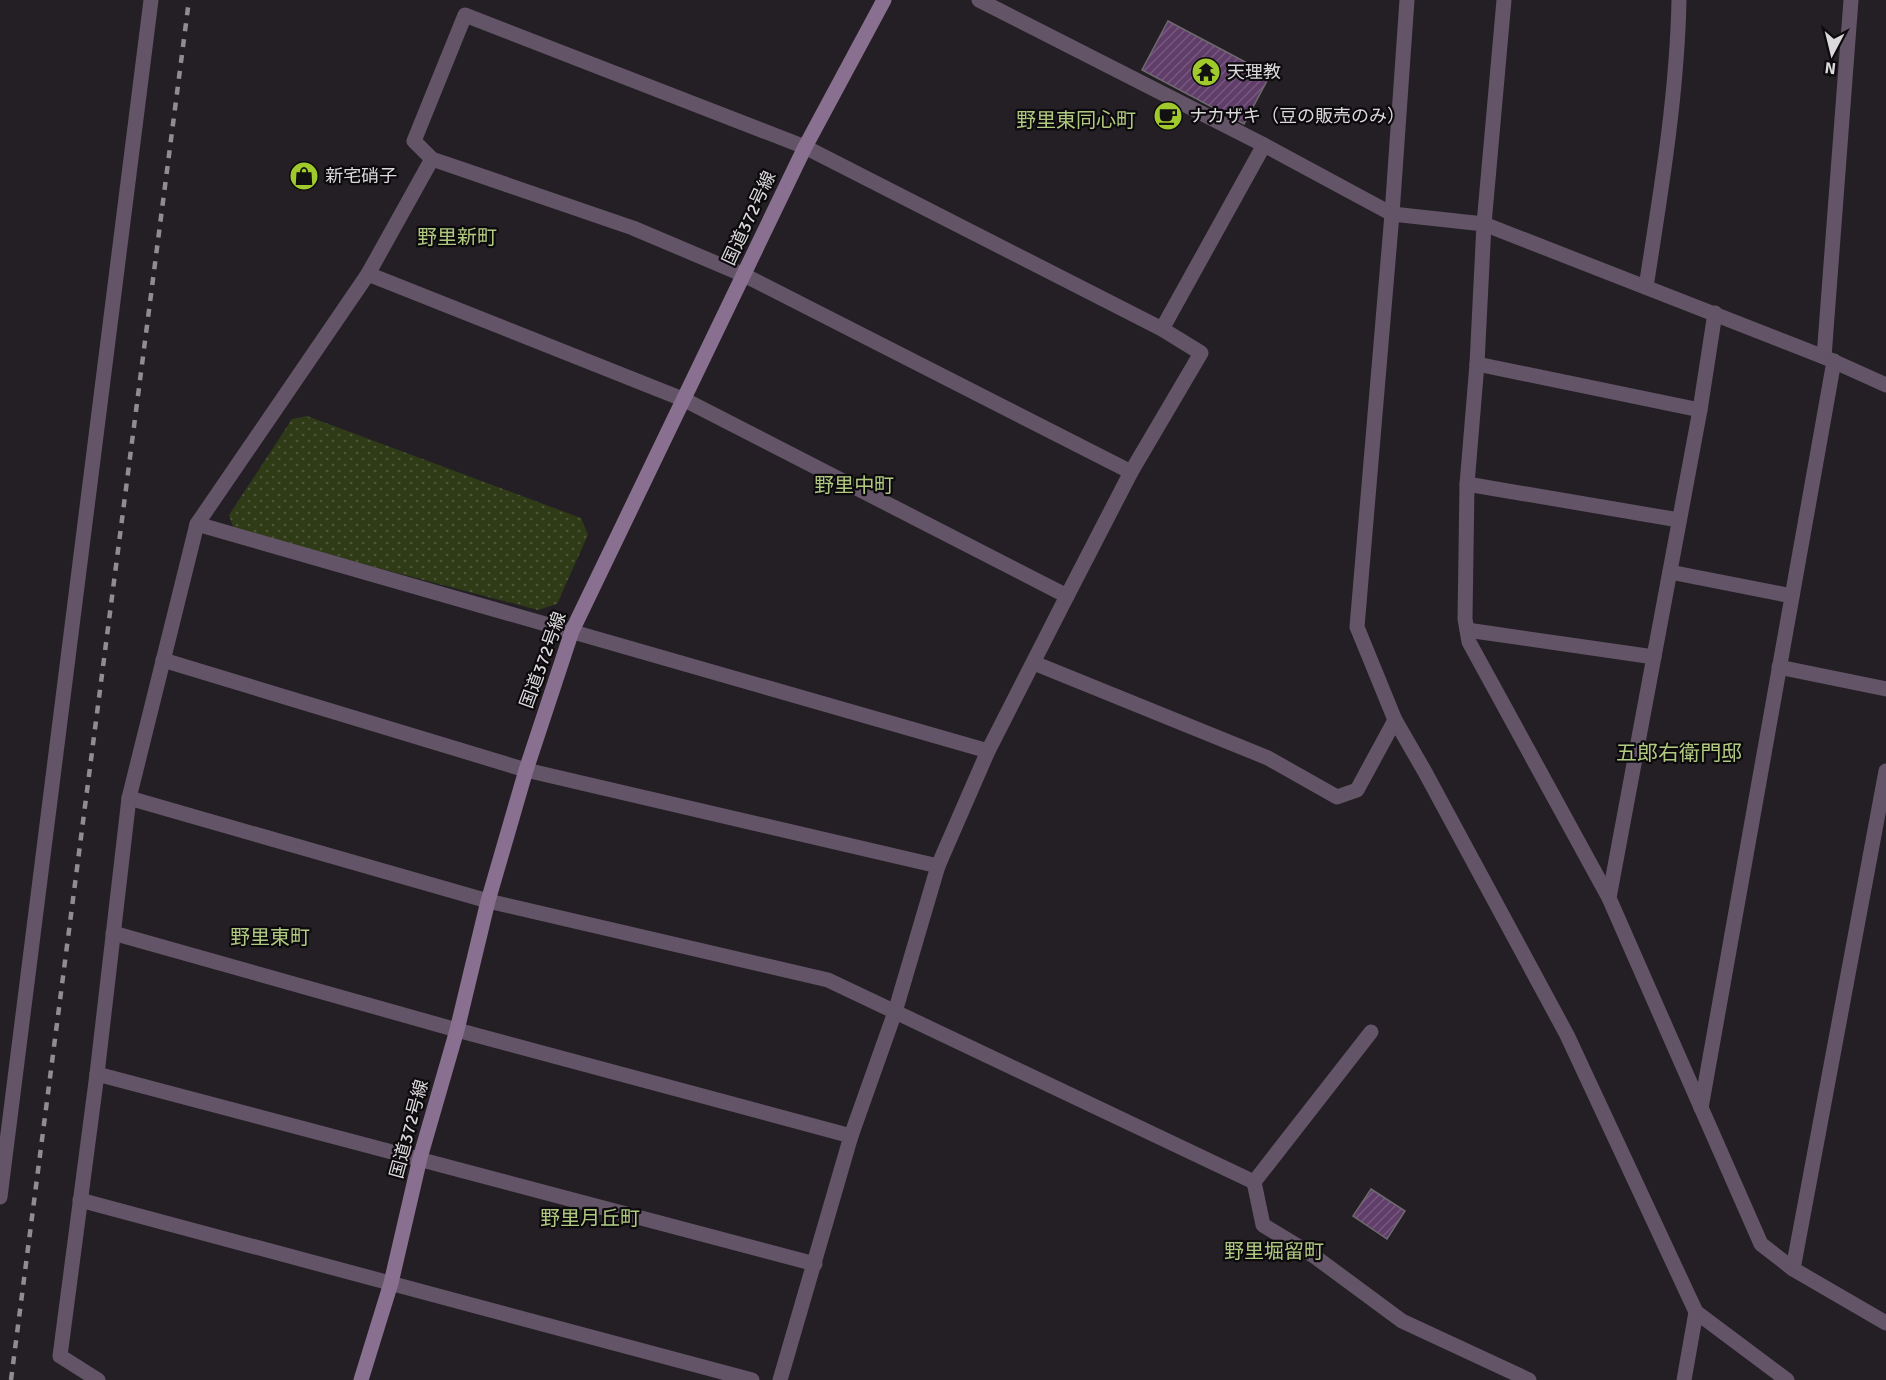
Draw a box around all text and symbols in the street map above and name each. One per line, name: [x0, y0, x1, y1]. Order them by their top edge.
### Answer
north arrow: [1802, 24, 1862, 84]
temple icon: 天理教: [1190, 56, 1222, 88]
text: N: [1824, 57, 1837, 78]
place label: 天理教: [1227, 61, 1281, 83]
cafe icon: ナカザキ（豆の販売のみ）: [1152, 100, 1184, 132]
place label: ナカザキ（豆の販売のみ）: [1189, 105, 1405, 127]
district label: 野里東同心町: [1016, 108, 1136, 133]
shop icon: 新宅硝子: [288, 160, 320, 192]
place label: 新宅硝子: [325, 165, 397, 187]
street label: 国道372号線: [718, 168, 780, 268]
district label: 野里新町: [417, 225, 497, 250]
district label: 野里中町: [814, 473, 894, 498]
street label: 国道372号線: [515, 609, 571, 711]
district label: 五郎右衛門邸: [1616, 740, 1742, 766]
district label: 野里東町: [230, 925, 310, 950]
street label: 国道372号線: [385, 1077, 433, 1181]
district label: 野里月丘町: [540, 1206, 640, 1231]
district label: 野里堀留町: [1224, 1239, 1324, 1264]

